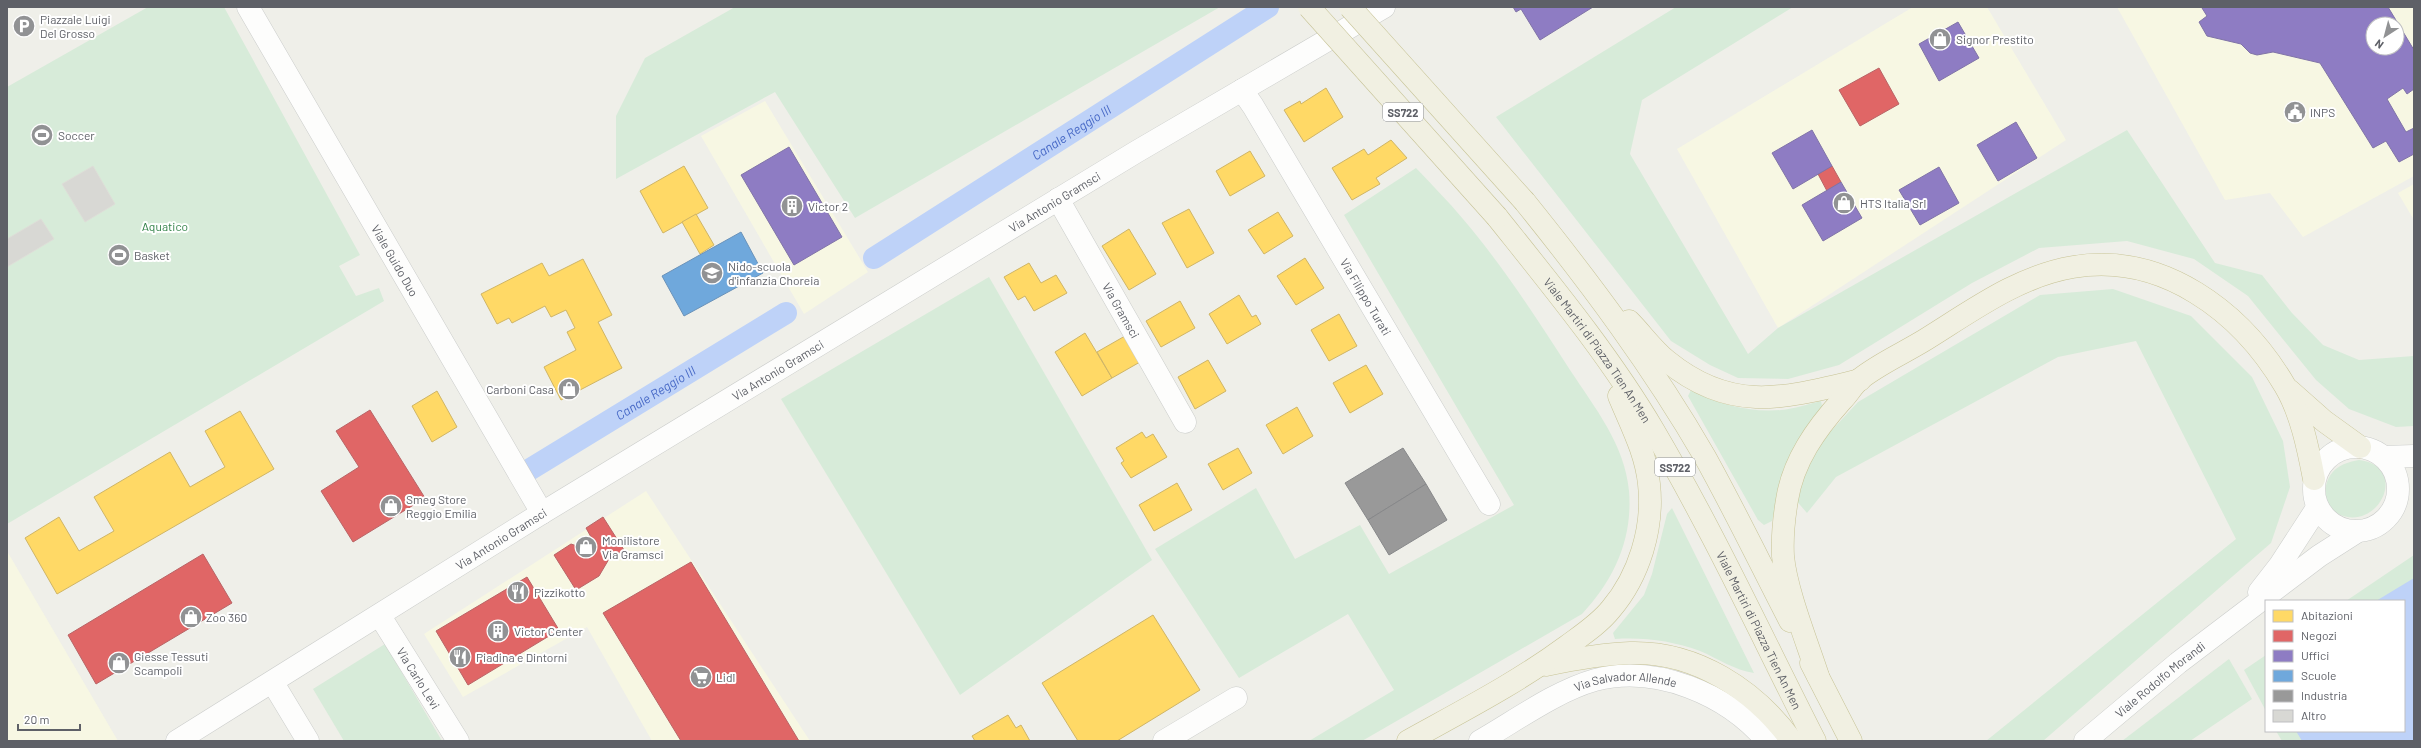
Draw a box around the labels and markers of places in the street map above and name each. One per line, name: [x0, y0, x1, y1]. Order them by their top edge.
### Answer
place label: Piazzale Luigi Del Grosso: [40, 12, 110, 40]
parking icon: Piazzale Luigi Del Grosso: [11, 13, 37, 39]
shop icon: Signor Prestito: [1927, 26, 1953, 52]
place label: Signor Prestito: [1956, 32, 2034, 46]
public building icon: INPS: [2282, 99, 2308, 125]
place label: INPS: [2310, 105, 2335, 119]
sports icon: Soccer: [29, 122, 55, 148]
place label: Soccer: [58, 128, 95, 142]
shop icon: HTS Italia Srl: [1831, 190, 1857, 216]
building icon: Victor 2: [779, 193, 805, 219]
place label: HTS Italia Srl: [1860, 196, 1926, 210]
place label: Victor 2: [808, 199, 848, 213]
sports icon: Basket: [106, 242, 132, 268]
place label: Basket: [134, 248, 170, 262]
place label: Nido-scuola d'infanzia Choreia: [728, 259, 819, 287]
school or university icon: Nido-scuola d'infanzia Choreia: [699, 260, 725, 286]
shop icon: Carboni Casa: [556, 376, 582, 402]
place label: Carboni Casa: [486, 382, 554, 396]
place label: Smeg Store Reggio Emilia: [406, 492, 477, 520]
shop icon: Smeg Store Reggio Emilia: [378, 493, 404, 519]
place label: Monilistore Via Gramsci: [602, 533, 664, 561]
shop icon: Monilistore Via Gramsci: [573, 534, 599, 560]
restaurant icon: Pizzikotto: [505, 579, 531, 605]
place label: Pizzikotto: [534, 585, 585, 599]
shop icon: Zoo 360: [178, 604, 204, 630]
place label: Zoo 360: [206, 610, 247, 624]
building icon: Victor Center: [485, 618, 511, 644]
place label: Victor Center: [514, 624, 584, 638]
restaurant icon: Piadina e Dintorni: [447, 644, 473, 670]
place label: Giesse Tessuti Scampoli: [134, 649, 208, 677]
shop icon: Giesse Tessuti Scampoli: [106, 650, 132, 676]
place label: Piadina e Dintorni: [476, 650, 567, 664]
supermarket icon: Lidl: [688, 664, 714, 690]
place label: Lidl: [716, 670, 735, 684]

